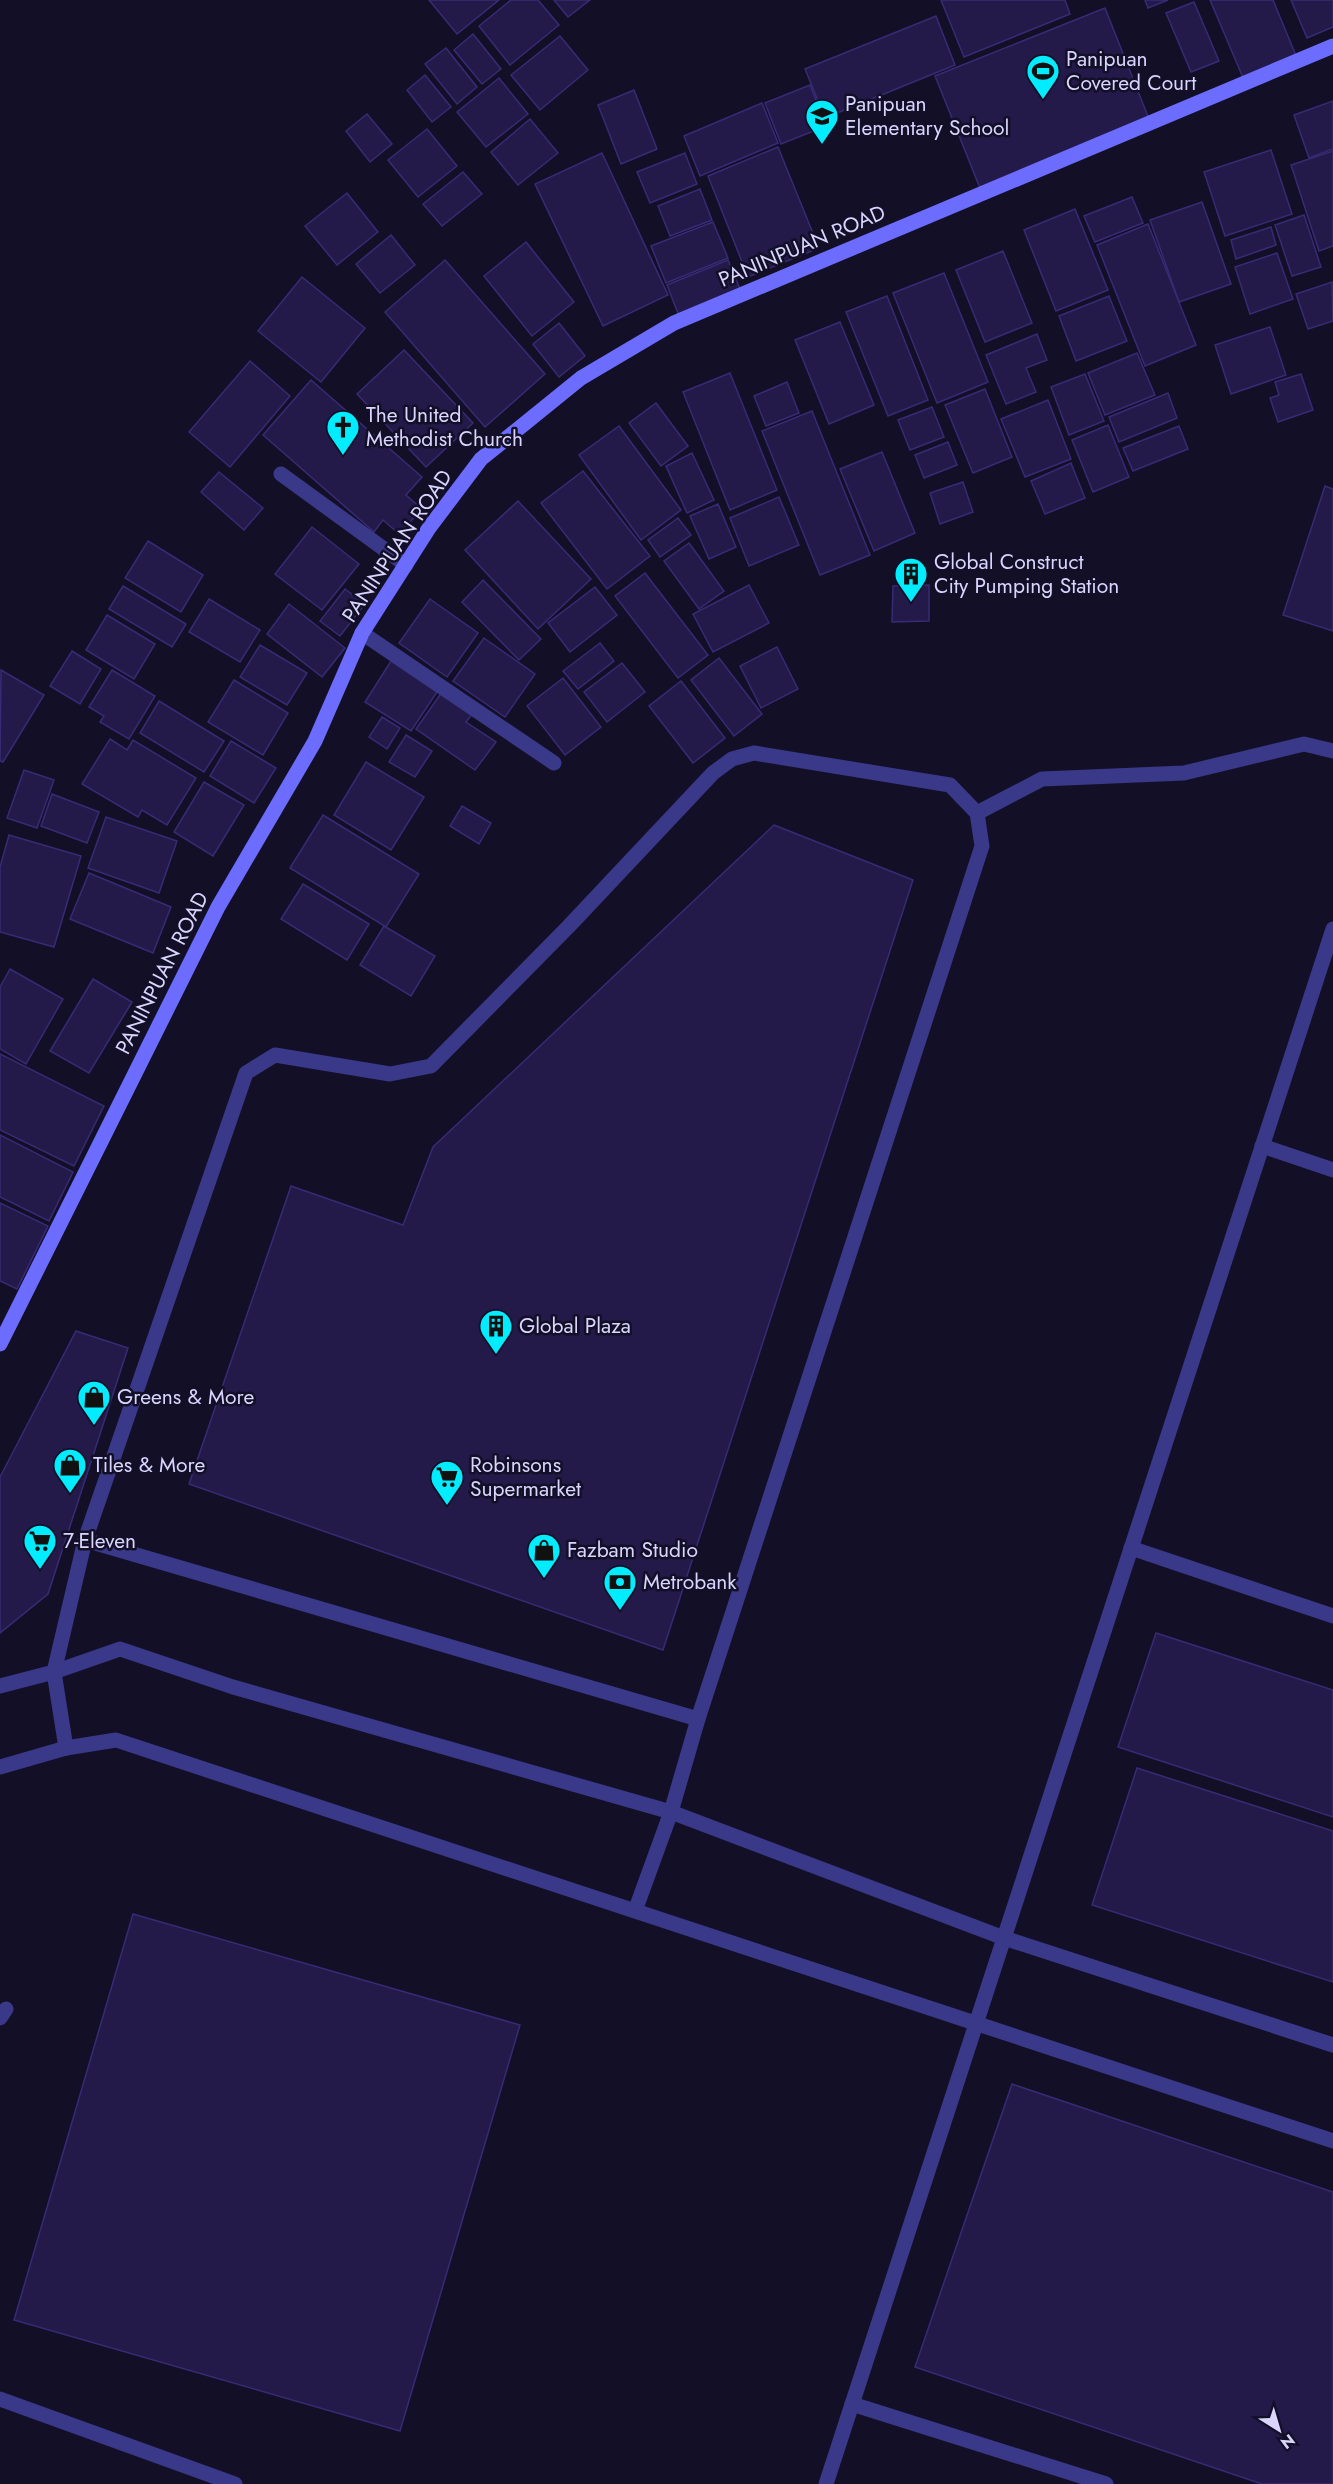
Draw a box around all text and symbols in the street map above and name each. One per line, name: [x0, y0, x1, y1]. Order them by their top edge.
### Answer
place label: Panipuan Covered Court: [1066, 44, 1196, 98]
sports icon: Panipuan Covered Court: [1025, 53, 1061, 100]
place label: Panipuan Elementary School: [845, 89, 1009, 143]
school or university icon: Panipuan Elementary School: [804, 98, 840, 145]
street label: PANINPUAN ROAD: [714, 197, 890, 295]
place label: The United Methodist Church: [366, 400, 523, 454]
church icon: The United Methodist Church: [325, 409, 361, 456]
street label: PANINPUAN ROAD: [335, 464, 459, 628]
place label: Global Construct City Pumping Station: [934, 547, 1119, 601]
building icon: Global Construct City Pumping Station: [893, 556, 929, 603]
street label: PANINPUAN ROAD: [108, 887, 216, 1059]
building icon: Global Plaza: [478, 1308, 514, 1355]
place label: Global Plaza: [519, 1311, 631, 1341]
shop icon: Greens & More: [76, 1379, 112, 1426]
place label: Greens & More: [117, 1382, 254, 1412]
shop icon: Tiles & More: [52, 1447, 88, 1494]
place label: Tiles & More: [93, 1450, 205, 1480]
place label: Robinsons Supermarket: [470, 1450, 581, 1504]
supermarket icon: Robinsons Supermarket: [429, 1459, 465, 1506]
supermarket icon: 7-Eleven: [22, 1523, 58, 1570]
place label: 7-Eleven: [63, 1526, 136, 1556]
shop icon: Fazbam Studio: [526, 1532, 562, 1579]
place label: Fazbam Studio: [567, 1535, 698, 1565]
bank icon: Metrobank: [602, 1564, 638, 1611]
place label: Metrobank: [643, 1567, 737, 1597]
north arrow: [1249, 2400, 1309, 2460]
text: N: [1276, 2429, 1300, 2455]

